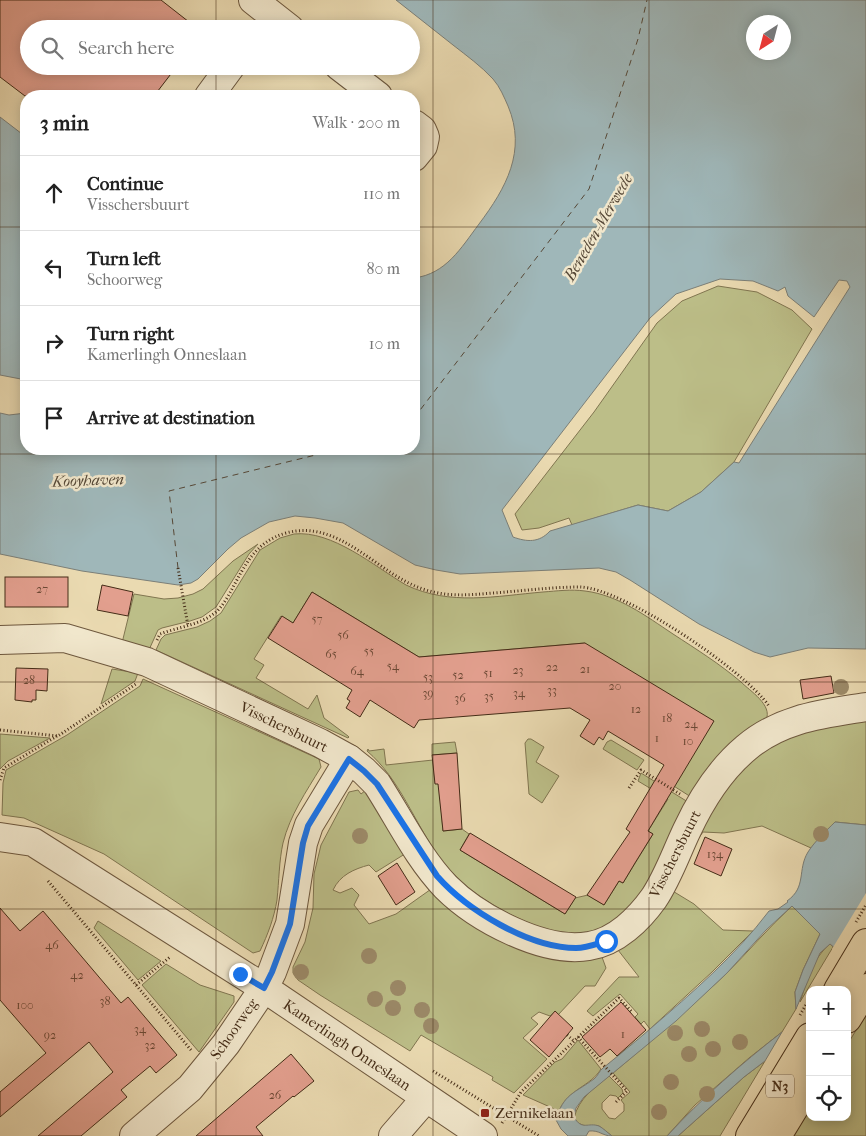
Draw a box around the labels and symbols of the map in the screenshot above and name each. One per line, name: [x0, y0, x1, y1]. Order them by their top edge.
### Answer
north arrow: [746, 15, 791, 60]
water label: Beneden-Merwede: [559, 170, 637, 285]
water label: Kooyhaven: [51, 469, 124, 491]
house number: 27: [36, 582, 48, 596]
house number: 57: [312, 612, 323, 626]
house number: 56: [337, 628, 349, 642]
house number: 55: [364, 644, 374, 658]
house number: 65: [325, 647, 337, 661]
house number: 54: [387, 659, 400, 673]
house number: 22: [546, 660, 558, 674]
house number: 21: [580, 662, 590, 676]
house number: 23: [512, 663, 524, 677]
house number: 64: [350, 664, 365, 678]
house number: 51: [483, 666, 493, 680]
house number: 52: [452, 668, 464, 682]
house number: 53: [423, 670, 433, 684]
house number: 28: [23, 673, 35, 687]
house number: 20: [609, 679, 621, 693]
house number: 33: [547, 683, 557, 697]
house number: 39: [422, 686, 434, 700]
house number: 34: [513, 686, 526, 700]
house number: 35: [484, 689, 494, 703]
house number: 36: [454, 691, 466, 705]
street label: Visschersbuurt: [236, 697, 332, 756]
house number: 12: [631, 702, 641, 716]
house number: 18: [662, 711, 672, 725]
house number: 24: [684, 717, 699, 731]
house number: 1: [655, 731, 659, 745]
house number: 10: [683, 734, 693, 748]
street label: Visschersbuurt: [645, 807, 705, 902]
house number: 134: [707, 847, 724, 861]
route start: [595, 930, 618, 953]
house number: 46: [45, 938, 59, 952]
route end: [229, 963, 252, 986]
house number: 42: [70, 968, 84, 982]
house number: 38: [100, 994, 110, 1008]
street label: Schoorweg: [206, 994, 262, 1063]
street label: Kamerlingh Onneslaan: [280, 996, 414, 1095]
house number: 100: [16, 998, 34, 1012]
house number: 34: [134, 1022, 147, 1036]
house number: 1: [621, 1027, 625, 1041]
house number: 92: [44, 1028, 56, 1042]
house number: 32: [144, 1038, 156, 1052]
road number: N3: [766, 1074, 794, 1098]
house number: 26: [269, 1088, 282, 1102]
place label: Zernikelaan: [495, 1104, 574, 1122]
marker: Zernikelaan: [479, 1107, 491, 1119]

